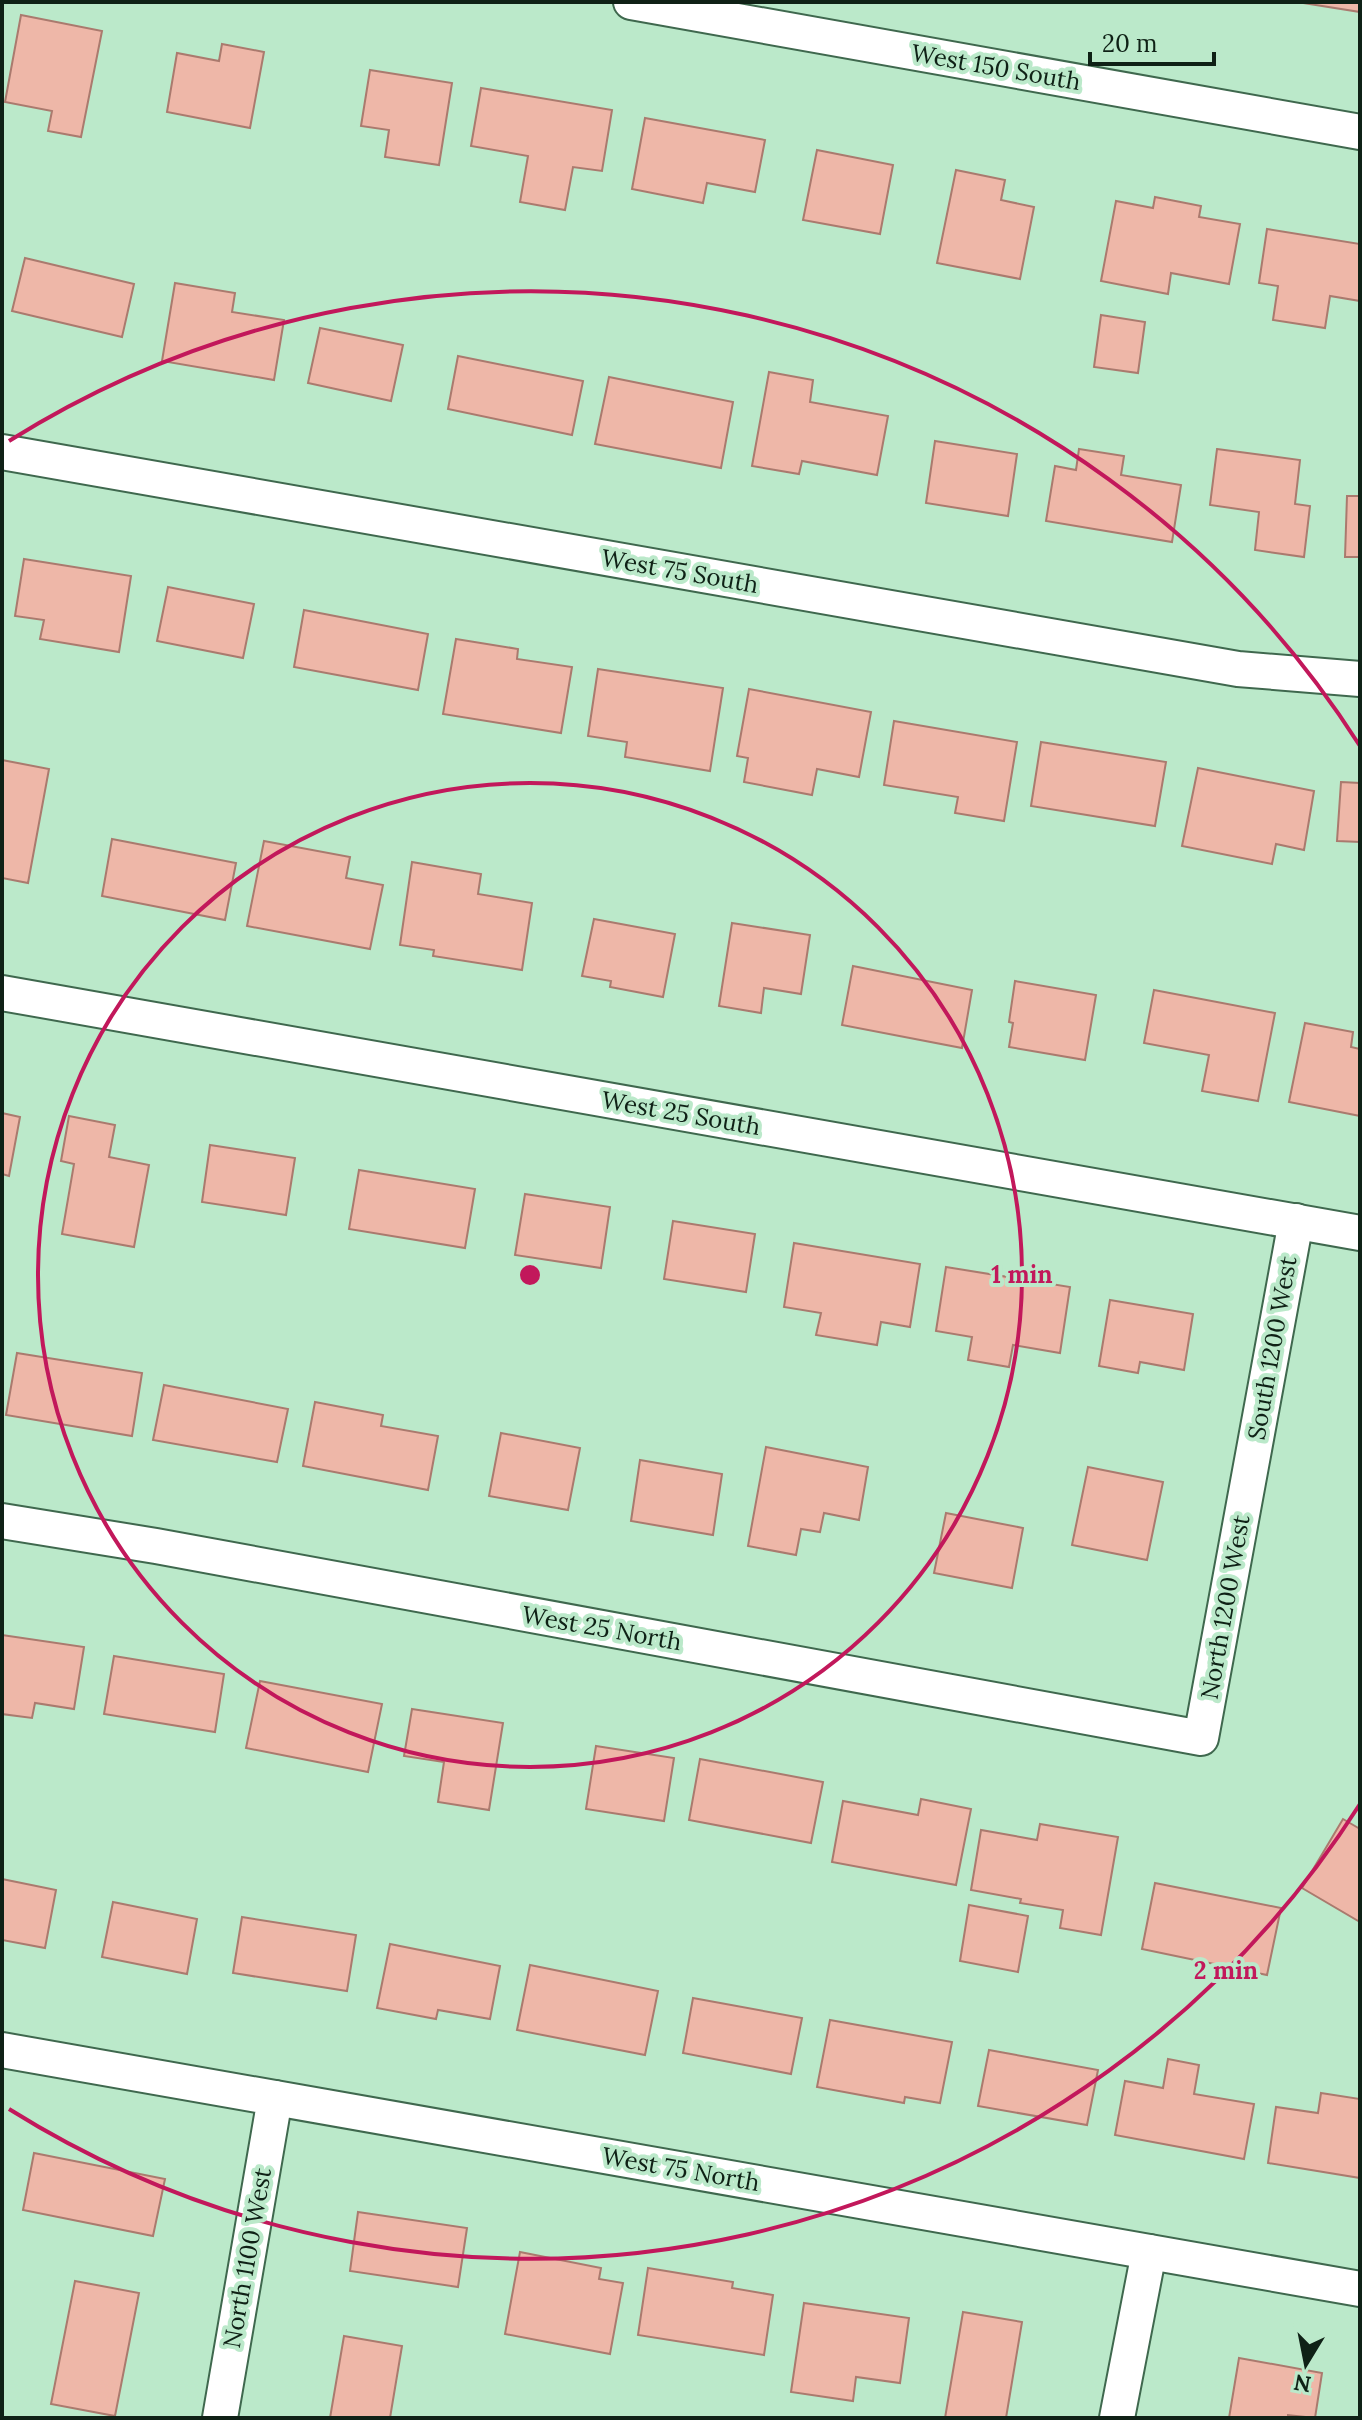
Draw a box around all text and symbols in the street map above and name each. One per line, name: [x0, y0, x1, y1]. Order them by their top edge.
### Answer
scale bar: [1090, 16, 1214, 66]
text: 20 m: [1102, 28, 1158, 59]
street label: West 150 South: [909, 37, 1083, 97]
street label: West 75 South: [599, 542, 761, 600]
street label: West 25 South: [599, 1084, 763, 1142]
street label: South 1200 West: [1241, 1253, 1304, 1442]
text: 1 min: [991, 1259, 1053, 1290]
centre of rings: [516, 1261, 544, 1289]
street label: North 1200 West: [1194, 1512, 1257, 1702]
street label: West 25 North: [520, 1599, 684, 1657]
text: 2 min: [1194, 1955, 1258, 1986]
street label: West 75 North: [600, 2140, 762, 2198]
street label: North 1100 West: [216, 2165, 278, 2351]
north arrow: [1266, 2324, 1346, 2404]
text: N: [1292, 2368, 1313, 2399]

